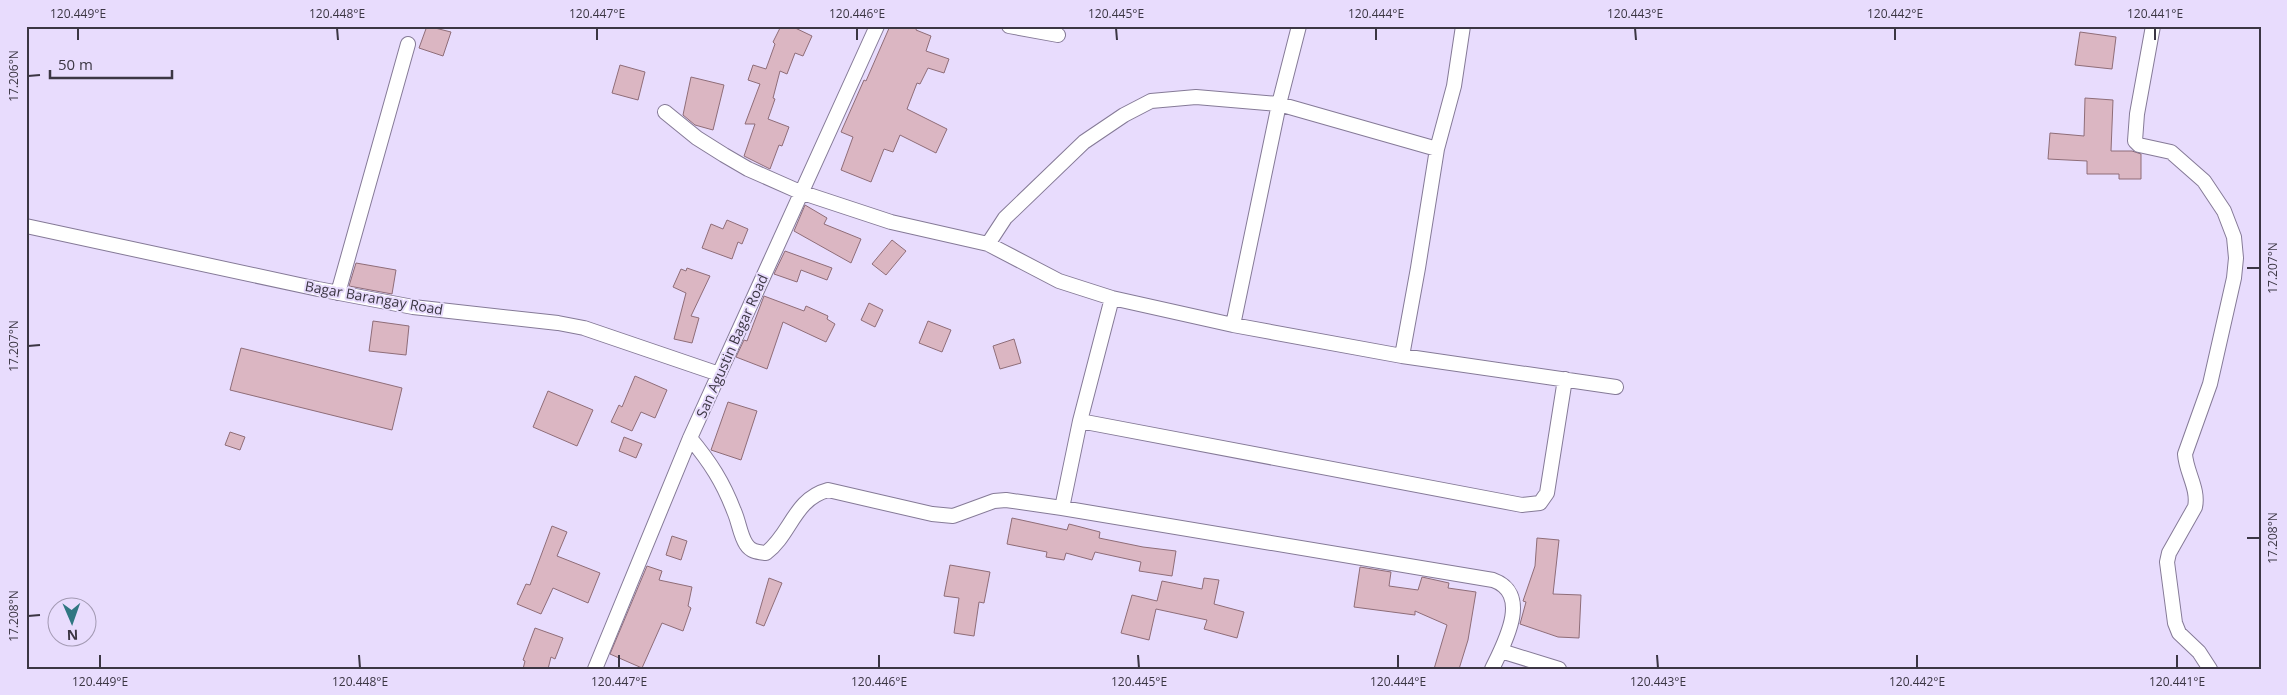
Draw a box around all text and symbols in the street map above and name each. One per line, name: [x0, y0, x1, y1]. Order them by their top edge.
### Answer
text: 120.449°E: [50, 5, 106, 22]
text: 120.448°E: [309, 5, 365, 22]
text: 120.447°E: [569, 5, 625, 22]
text: 120.446°E: [829, 5, 885, 22]
text: 120.445°E: [1088, 5, 1144, 22]
text: 120.444°E: [1348, 5, 1404, 22]
text: 120.443°E: [1607, 5, 1663, 22]
text: 120.442°E: [1867, 5, 1923, 22]
text: 120.441°E: [2127, 5, 2183, 22]
scale bar: [50, 48, 172, 80]
text: 17.206°N: [5, 50, 22, 102]
text: 50 m: [58, 54, 93, 74]
text: 17.207°N: [2264, 242, 2281, 294]
street label: San Agustin Bagar Road: [691, 271, 772, 421]
street label: Bagar Barangay Road: [304, 276, 445, 319]
text: 17.207°N: [5, 320, 22, 372]
text: 17.208°N: [2264, 512, 2281, 564]
text: 17.208°N: [5, 590, 22, 642]
north arrow: [48, 598, 98, 648]
text: N: [66, 626, 78, 645]
text: 120.449°E: [72, 673, 128, 690]
text: 120.448°E: [332, 673, 388, 690]
text: 120.447°E: [591, 673, 647, 690]
text: 120.446°E: [851, 673, 907, 690]
text: 120.445°E: [1111, 673, 1167, 690]
text: 120.444°E: [1370, 673, 1426, 690]
text: 120.443°E: [1630, 673, 1686, 690]
text: 120.442°E: [1889, 673, 1945, 690]
text: 120.441°E: [2149, 673, 2205, 690]

